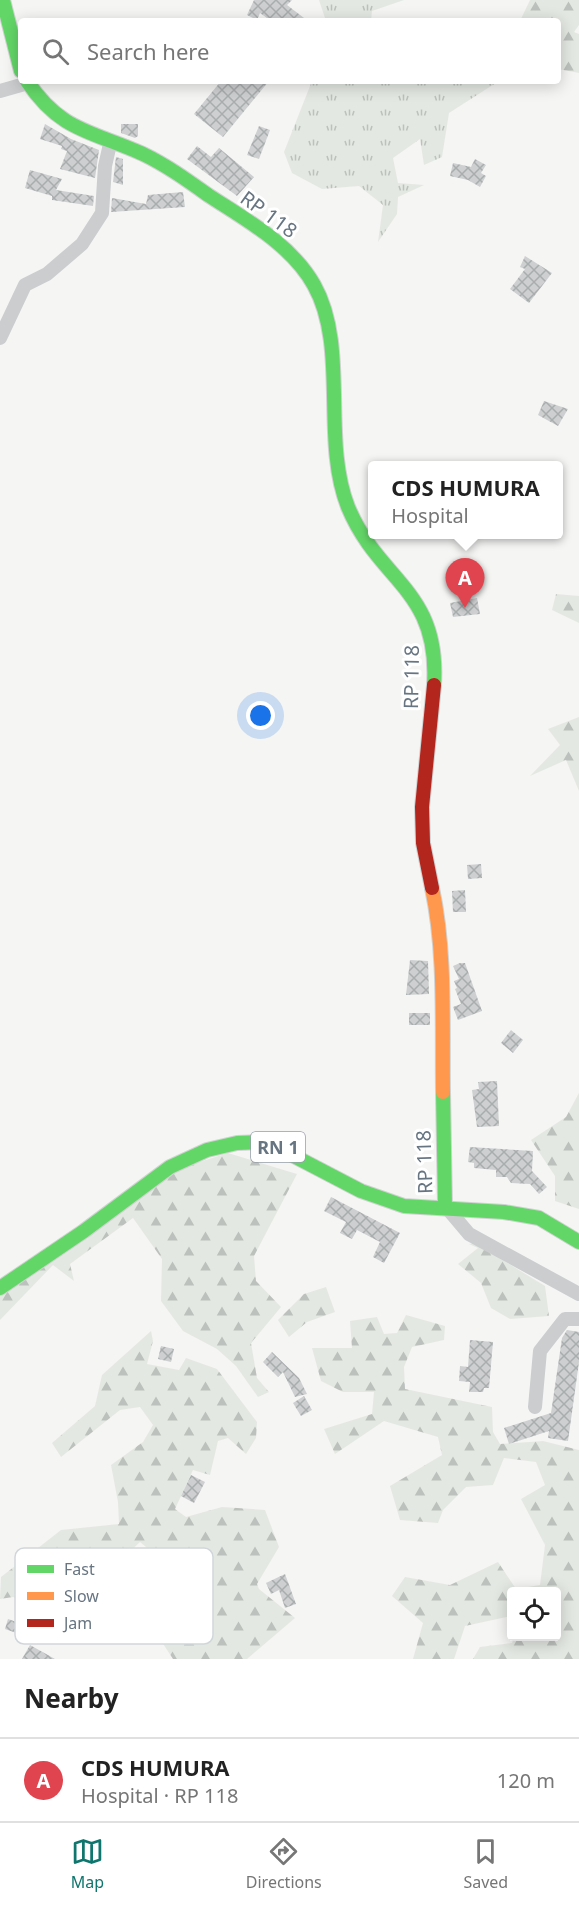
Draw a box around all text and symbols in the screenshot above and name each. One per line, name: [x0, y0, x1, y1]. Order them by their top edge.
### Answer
search box: [18, 18, 561, 84]
icon: search: [39, 35, 72, 68]
text: Search here: [87, 36, 209, 66]
street label: RP 118: [235, 184, 303, 244]
popup: [368, 461, 563, 539]
text: CDS HUMURA: [391, 472, 540, 502]
text: Hospital: [391, 502, 469, 529]
pin: A: [446, 558, 484, 608]
street label: RP 118: [397, 645, 425, 709]
your location: [246, 701, 275, 730]
street label: RP 118: [409, 1130, 439, 1194]
road number: RN 1: [251, 1132, 305, 1162]
legend: [15, 1548, 213, 1644]
text: Fast: [64, 1558, 95, 1580]
text: Slow: [64, 1585, 99, 1607]
map controls: [507, 1587, 561, 1641]
button: locate: [507, 1587, 561, 1641]
text: Jam: [62, 1612, 92, 1634]
text: Nearby: [24, 1680, 119, 1716]
text: CDS HUMURA: [81, 1752, 230, 1782]
text: A: [37, 1767, 50, 1794]
text: 120 m: [497, 1767, 555, 1794]
text: Hospital · RP 118: [81, 1782, 238, 1809]
tab: Map: [71, 1835, 104, 1893]
tab: Directions: [246, 1835, 322, 1893]
tab: Saved: [463, 1835, 508, 1893]

